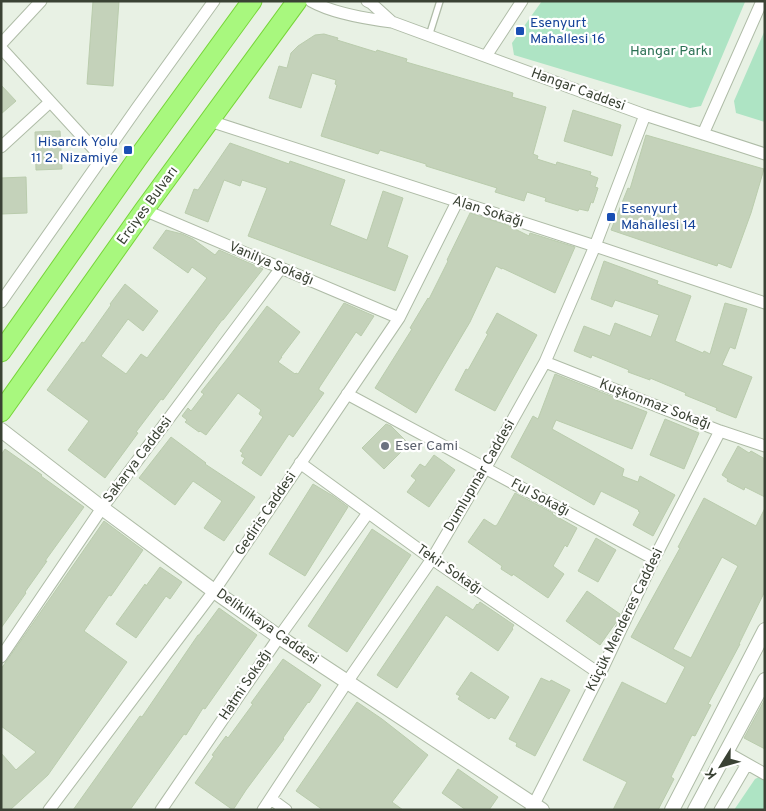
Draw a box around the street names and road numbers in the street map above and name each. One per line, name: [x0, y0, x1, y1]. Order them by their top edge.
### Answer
street label: Hangar Caddesi: [528, 65, 628, 115]
street label: Erciyes Bulvarı: [114, 164, 182, 248]
street label: Alan Sokağı: [450, 192, 526, 232]
street label: Vanilya Sokağı: [226, 238, 316, 290]
street label: Kuşkonmaz Sokağı: [597, 376, 713, 434]
street label: Sakarya Caddesi: [100, 414, 176, 506]
street label: Dumlupınar Caddesi: [441, 417, 519, 535]
street label: Gediris Caddesi: [232, 469, 300, 559]
street label: Ful Sokağı: [508, 475, 572, 521]
street label: Tekir Sokağı: [413, 541, 485, 599]
street label: Küçük Menderes Caddesi: [583, 546, 667, 694]
street label: Deliklikaya Caddesi: [213, 585, 321, 669]
street label: Hatmi Sokağı: [216, 646, 276, 724]

